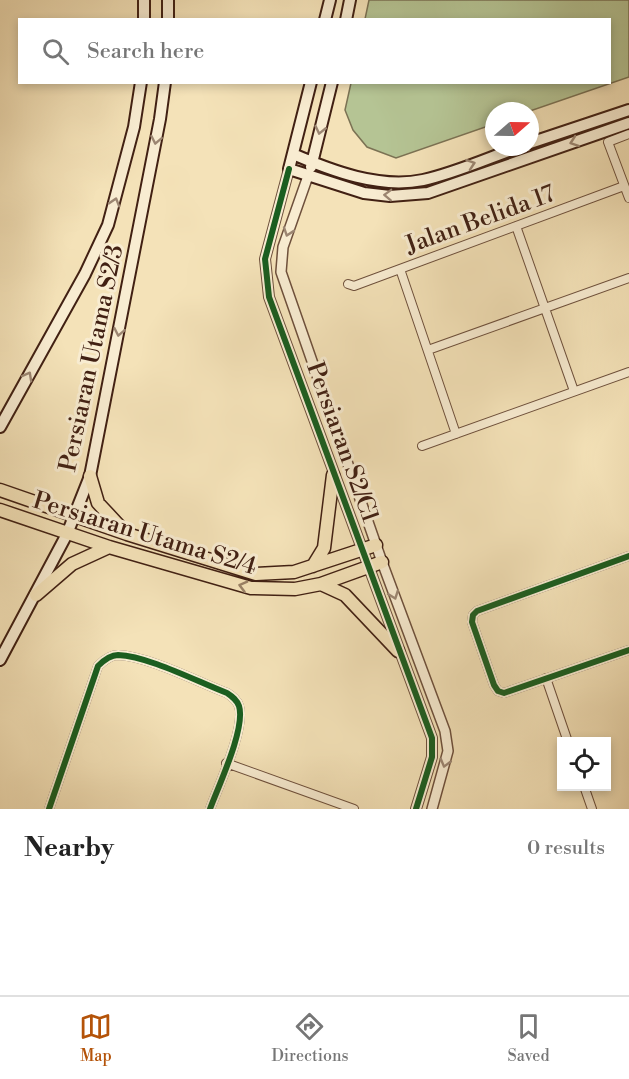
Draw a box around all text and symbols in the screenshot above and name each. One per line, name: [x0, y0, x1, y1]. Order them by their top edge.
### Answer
search box: [18, 18, 611, 84]
icon: search: [39, 35, 72, 68]
text: Search here: [87, 38, 204, 65]
north arrow: [485, 102, 539, 156]
one-way arrow: [315, 124, 328, 134]
one-way arrow: [150, 135, 163, 145]
one-way arrow: [569, 135, 580, 147]
one-way arrow: [465, 158, 475, 171]
street label: Jalan Belida 17: [401, 179, 559, 261]
one-way arrow: [383, 188, 392, 201]
one-way arrow: [108, 197, 121, 208]
one-way arrow: [283, 226, 296, 237]
street label: Persiaran Utama S2/3: [53, 242, 131, 474]
one-way arrow: [113, 326, 126, 336]
street label: Persiaran S2/C1: [299, 358, 385, 527]
one-way arrow: [21, 372, 33, 382]
street label: Persiaran Utama S2/4: [29, 486, 260, 582]
one-way arrow: [238, 581, 249, 593]
one-way arrow: [386, 590, 399, 600]
map controls: [557, 737, 611, 791]
button: locate: [557, 737, 611, 791]
one-way arrow: [440, 757, 452, 768]
text: Nearby: [24, 832, 114, 864]
text: 0 results: [527, 836, 605, 861]
tab: Map: [79, 1010, 112, 1066]
tab: Directions: [271, 1010, 349, 1066]
tab: Saved: [507, 1010, 550, 1066]

